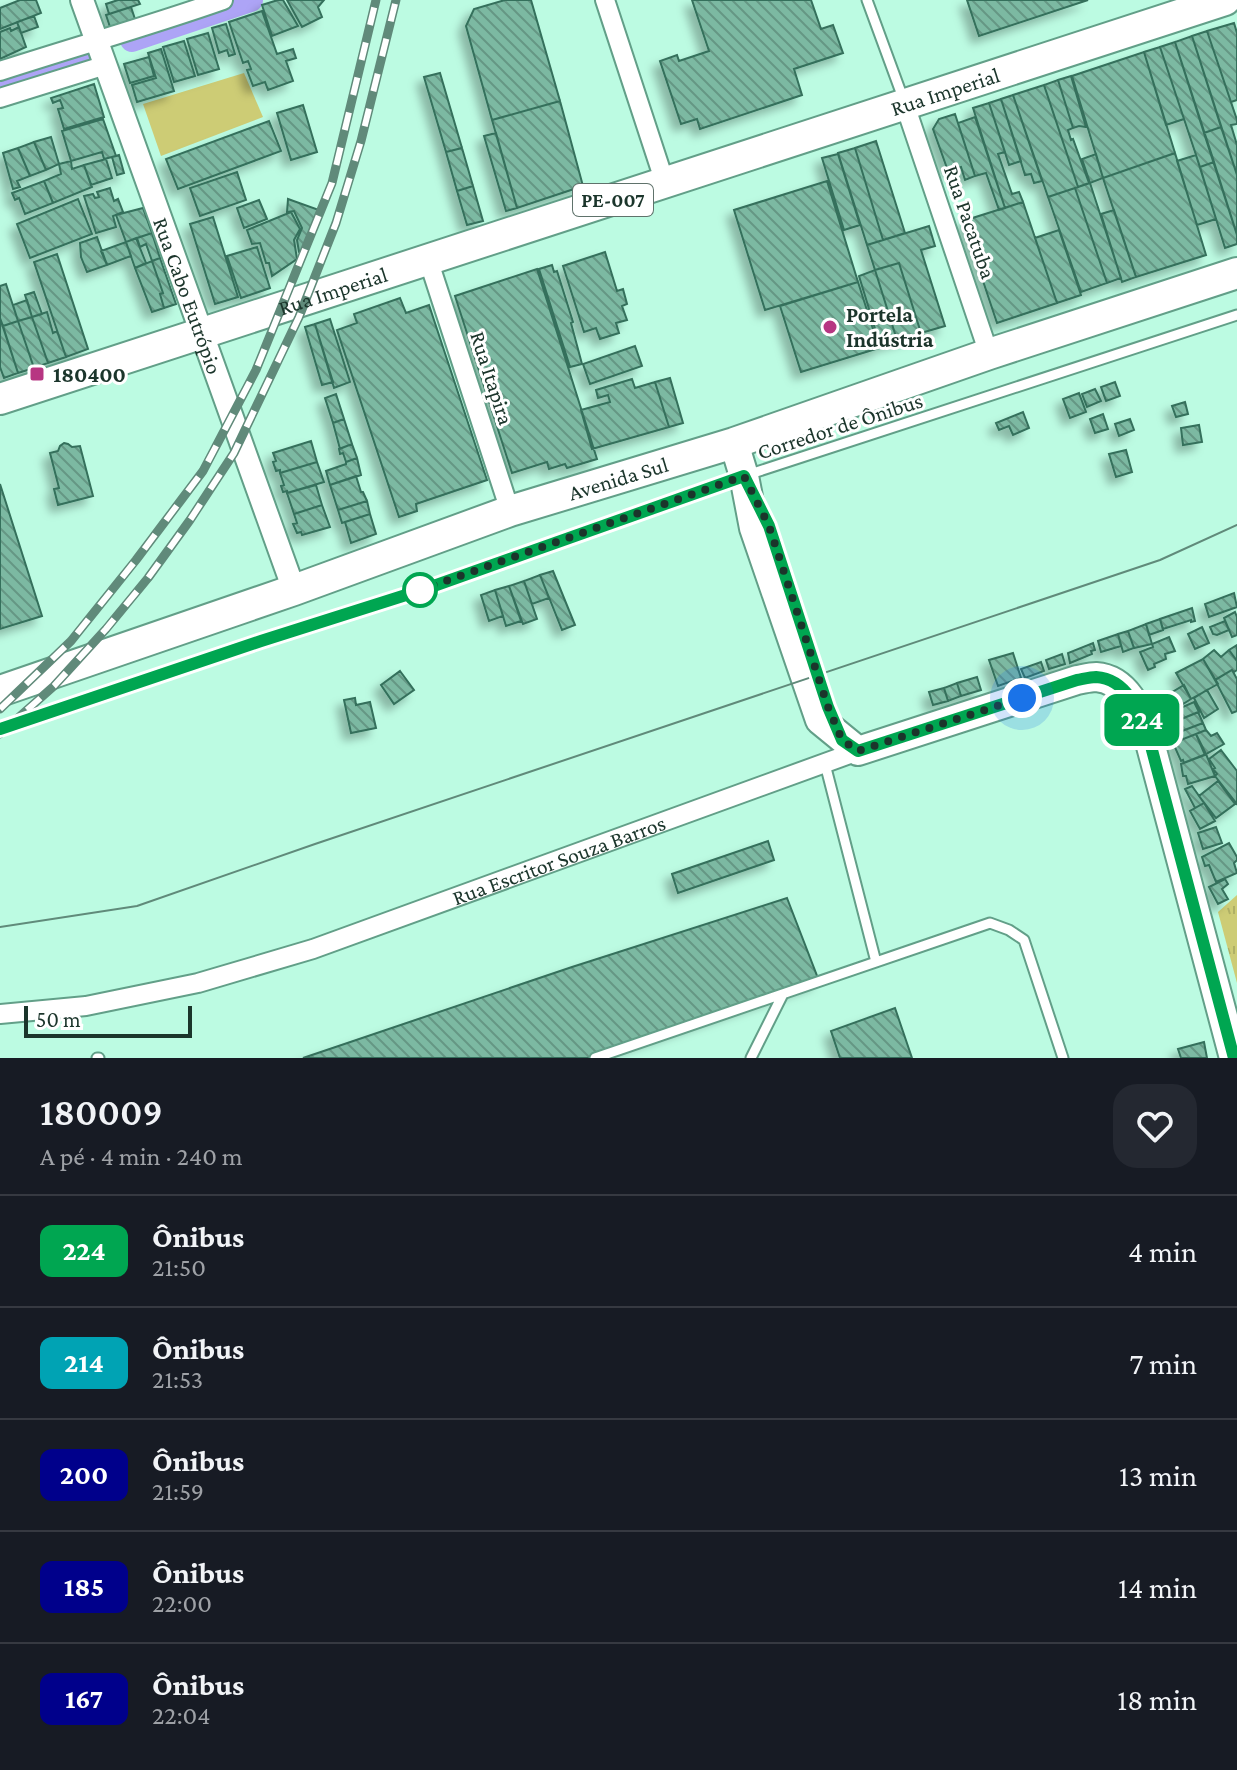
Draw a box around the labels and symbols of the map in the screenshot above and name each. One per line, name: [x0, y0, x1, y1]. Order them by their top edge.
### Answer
street label: Rua Imperial: [888, 62, 1003, 121]
street label: Rua Pacatuba: [939, 162, 1001, 282]
road number: PE-007: [573, 184, 653, 216]
street label: Rua Cabo Eutrópio: [149, 214, 228, 377]
street label: Rua Imperial: [275, 261, 391, 320]
place label: Portela Indústria: [846, 302, 934, 352]
marker: Portela Indústria: [821, 318, 839, 336]
street label: Rua Itapira: [465, 328, 519, 428]
place label: 180400: [53, 362, 126, 387]
marker: 180400: [28, 365, 46, 383]
street label: Corredor de Ônibus: [754, 387, 926, 465]
street label: Avenida Sul: [565, 451, 671, 505]
unlabelled marker: [403, 573, 437, 607]
your location: [1002, 678, 1042, 718]
line badge: 224: [1096, 694, 1188, 746]
street label: Rua Escritor Souza Barros: [449, 810, 669, 910]
scale bar: [24, 1002, 192, 1038]

